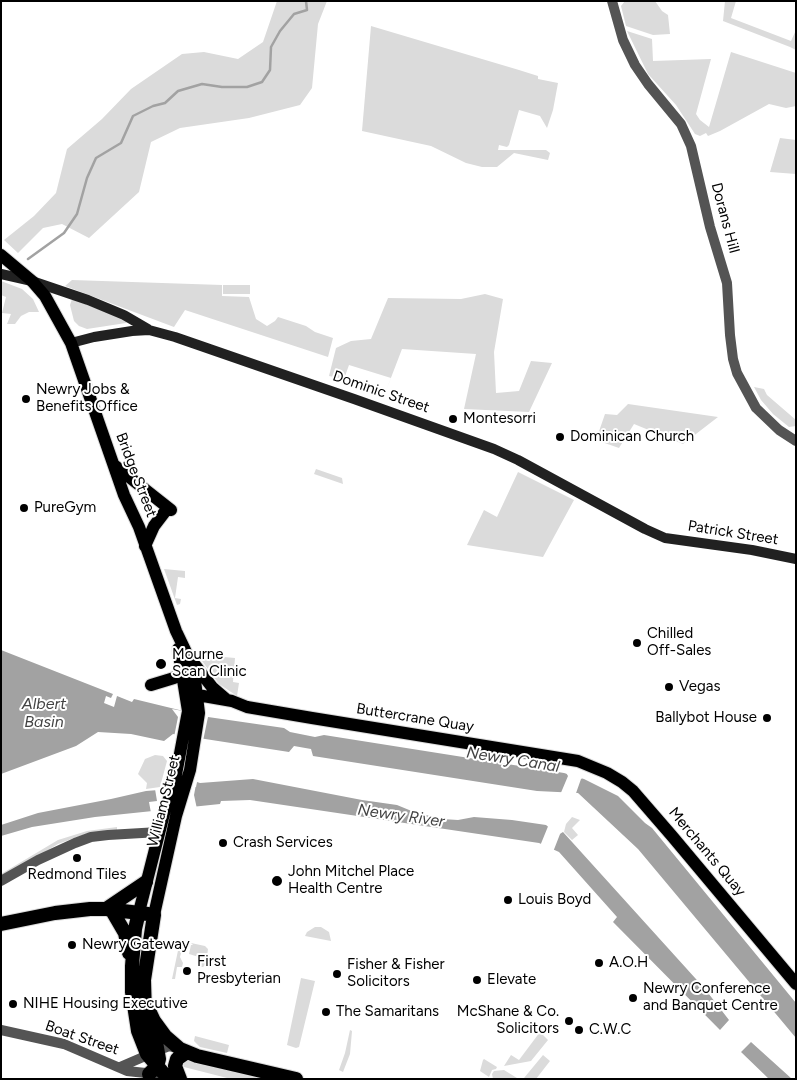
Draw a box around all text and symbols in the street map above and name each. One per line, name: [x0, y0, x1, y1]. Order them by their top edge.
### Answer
street label: Dorans Hill: [707, 181, 743, 255]
street label: Dominic Street: [330, 367, 432, 417]
place label: Newry Jobs & Benefits Office: [36, 381, 138, 416]
marker: Newry Jobs & Benefits Office: [20, 393, 32, 405]
place label: Montesorri: [463, 410, 536, 428]
marker: Montesorri: [447, 413, 459, 425]
place label: Dominican Church: [570, 428, 694, 446]
street label: Bridge Street: [112, 430, 160, 520]
marker: Dominican Church: [554, 431, 566, 443]
place label: PureGym: [34, 499, 96, 517]
marker: PureGym: [18, 502, 30, 514]
street label: Patrick Street: [686, 517, 780, 549]
place label: Chilled Off-Sales: [647, 625, 711, 660]
marker: Chilled Off-Sales: [631, 637, 643, 649]
place label: Mourne Scan Clinic: [172, 646, 247, 681]
marker: Mourne Scan Clinic: [154, 657, 168, 671]
place label: Vegas: [679, 678, 720, 696]
marker: Vegas: [663, 681, 675, 693]
water label: Albert Basin: [22, 694, 66, 732]
street label: Buttercrane Quay: [355, 700, 475, 736]
place label: Ballybot House: [655, 709, 757, 727]
marker: Ballybot House: [761, 712, 773, 724]
water label: Newry Canal: [465, 743, 561, 777]
street label: William Street: [144, 753, 184, 849]
water label: Newry River: [356, 800, 446, 832]
street label: Merchants Quay: [665, 804, 749, 900]
place label: Crash Services: [233, 834, 333, 852]
marker: Crash Services: [217, 837, 229, 849]
marker: Redmond Tiles: [71, 852, 83, 864]
place label: John Mitchel Place Health Centre: [288, 863, 414, 898]
place label: Redmond Tiles: [28, 866, 126, 884]
marker: John Mitchel Place Health Centre: [270, 874, 284, 888]
place label: Louis Boyd: [518, 891, 591, 909]
marker: Louis Boyd: [502, 894, 514, 906]
place label: Newry Gateway: [82, 936, 190, 954]
marker: Newry Gateway: [66, 939, 78, 951]
place label: First Presbyterian: [197, 953, 281, 988]
place label: A.O.H: [609, 954, 648, 972]
place label: Fisher & Fisher Solicitors: [347, 956, 445, 991]
marker: A.O.H: [593, 957, 605, 969]
marker: First Presbyterian: [181, 965, 193, 977]
marker: Fisher & Fisher Solicitors: [331, 968, 343, 980]
place label: Elevate: [487, 971, 536, 989]
marker: Elevate: [471, 974, 483, 986]
place label: Newry Conference and Banquet Centre: [643, 980, 778, 1015]
marker: Newry Conference and Banquet Centre: [627, 992, 639, 1004]
place label: NIHE Housing Executive: [23, 995, 188, 1013]
marker: NIHE Housing Executive: [7, 998, 19, 1010]
place label: The Samaritans: [336, 1003, 439, 1021]
place label: McShane & Co. Solicitors: [457, 1003, 559, 1038]
marker: The Samaritans: [320, 1006, 332, 1018]
marker: McShane & Co. Solicitors: [563, 1015, 575, 1027]
street label: Boat Street: [43, 1017, 121, 1059]
place label: C.W.C: [589, 1021, 631, 1039]
marker: C.W.C: [573, 1024, 585, 1036]

